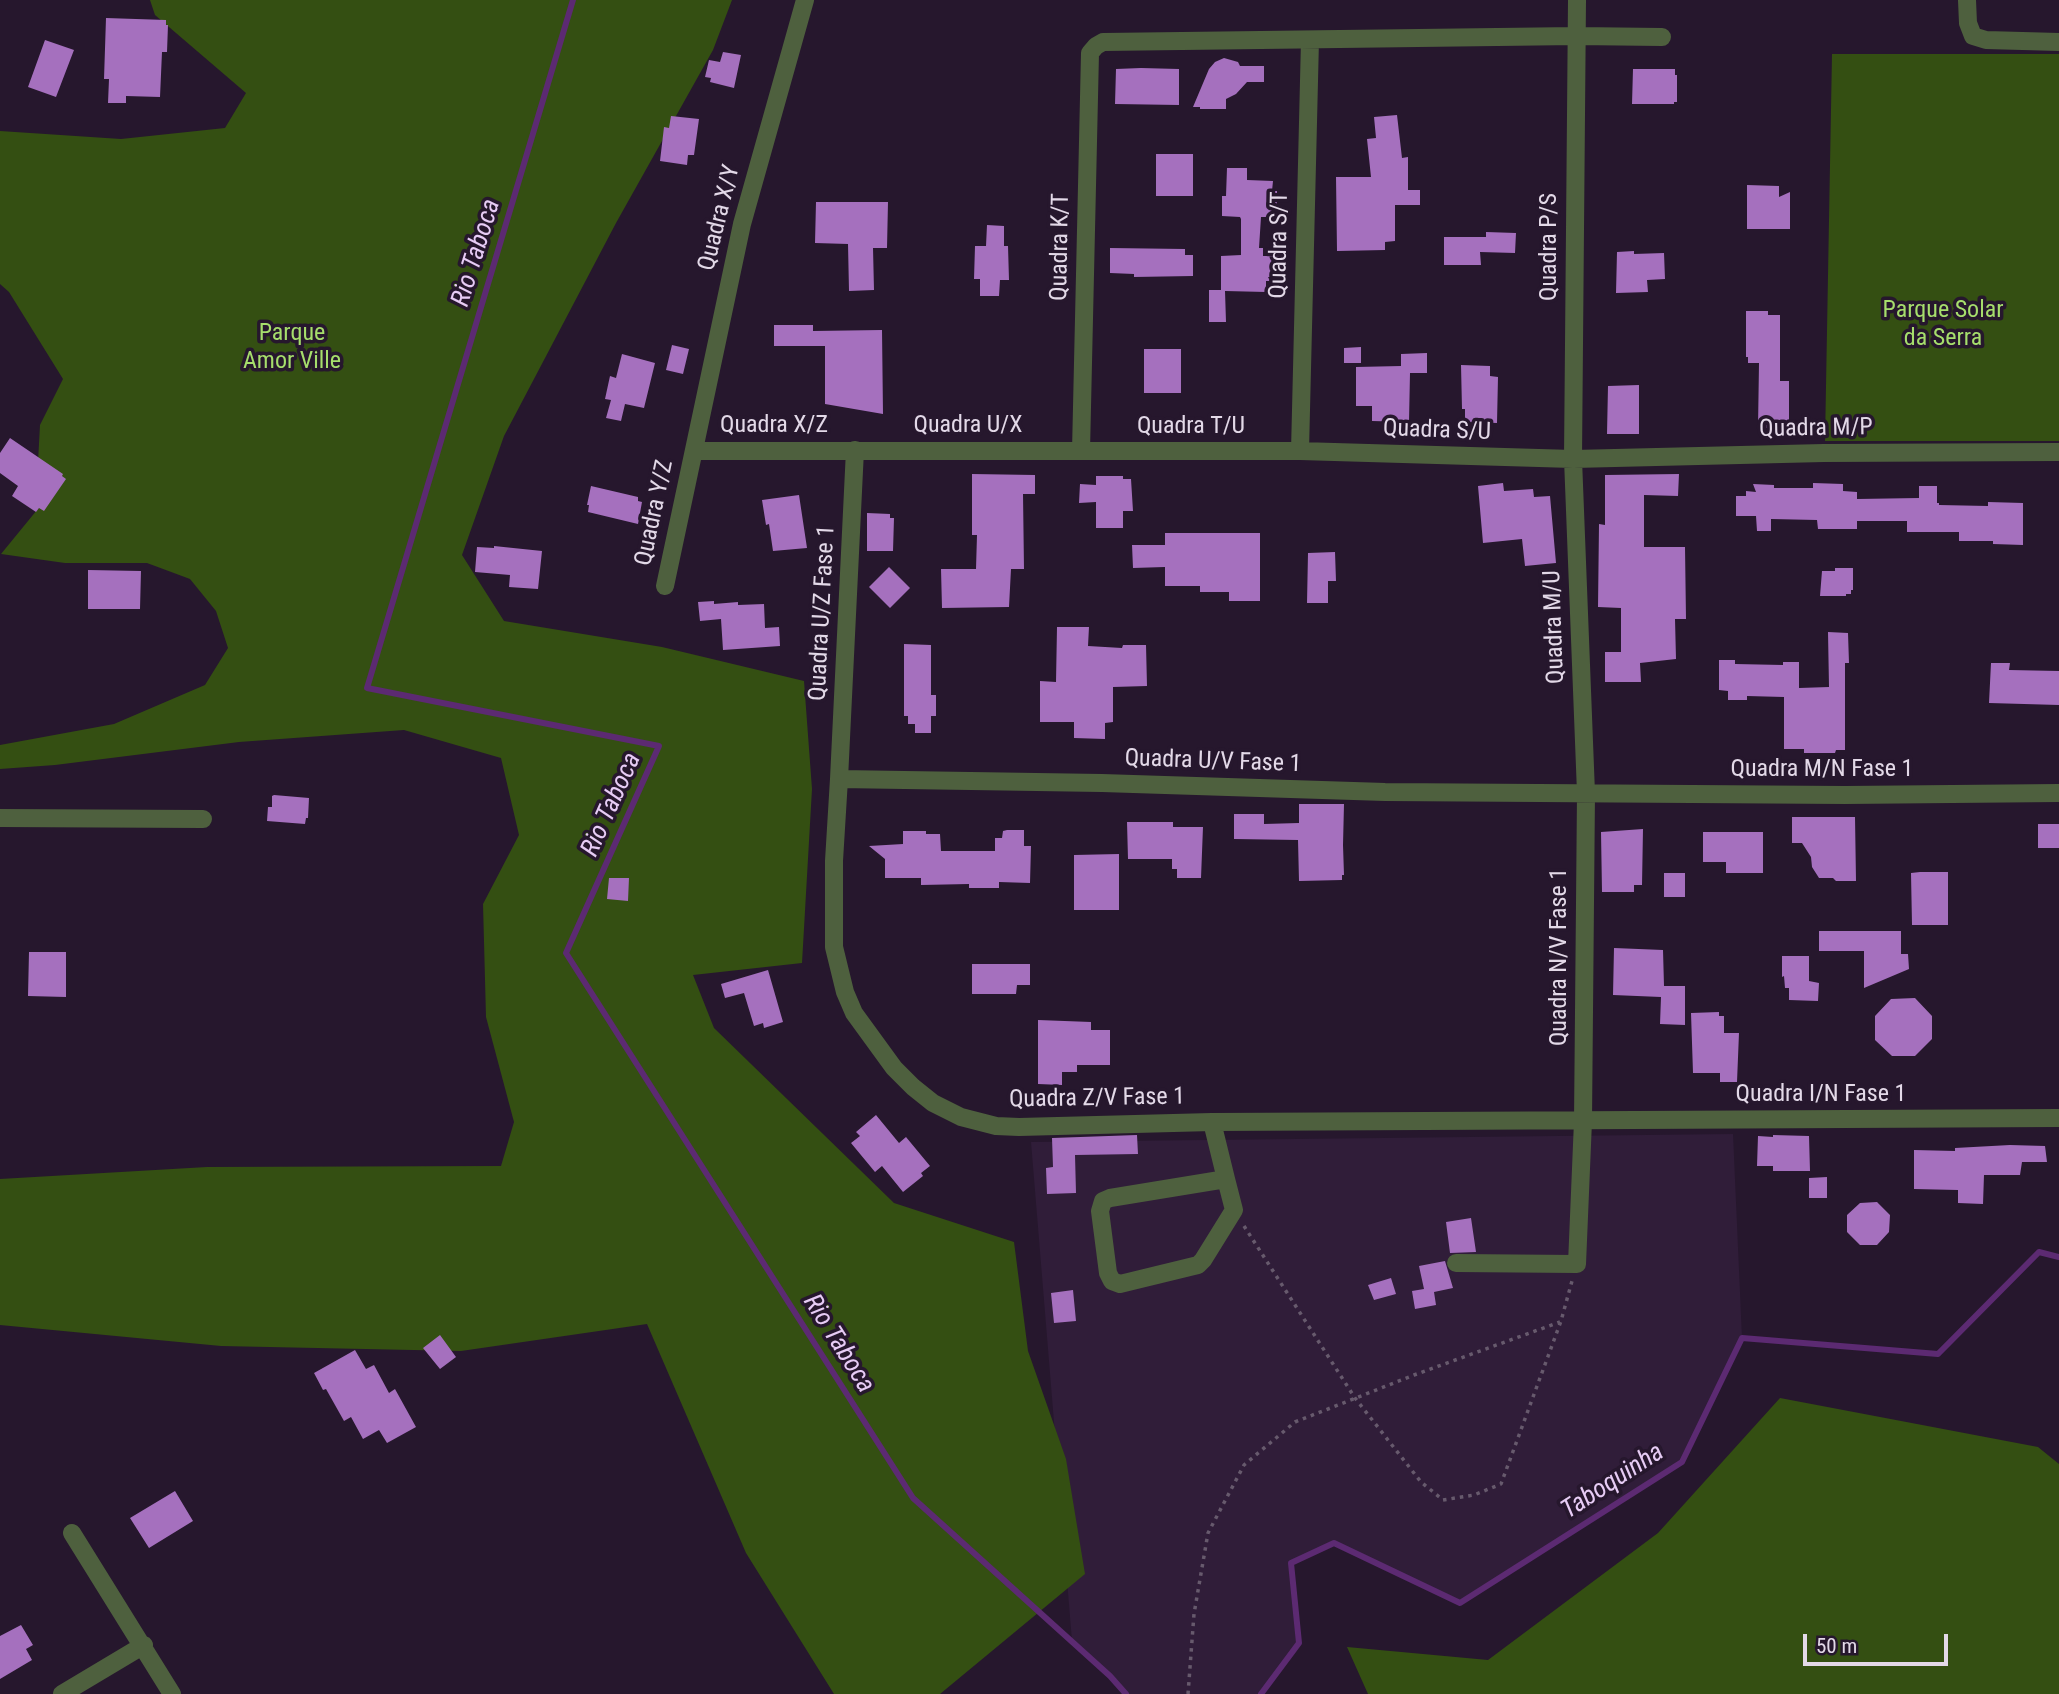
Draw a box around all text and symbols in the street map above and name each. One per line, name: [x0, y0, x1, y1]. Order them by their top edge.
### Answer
street label: Quadra X/Y: [693, 162, 747, 274]
street label: Quadra S/T: [1265, 191, 1295, 299]
street label: Quadra K/T: [1046, 193, 1076, 301]
street label: Quadra P/S: [1536, 193, 1564, 301]
water label: Rio Taboca: [446, 196, 508, 310]
park label: Parque Solar da Serra: [1883, 297, 2003, 353]
park label: Parque Amor Ville: [243, 320, 341, 376]
street label: Quadra X/Z: [720, 412, 828, 440]
street label: Quadra U/X: [914, 412, 1022, 440]
street label: Quadra T/U: [1137, 413, 1245, 441]
street label: Quadra M/P: [1759, 414, 1873, 444]
street label: Quadra S/U: [1382, 415, 1492, 447]
street label: Quadra Y/Z: [630, 458, 680, 568]
street label: Quadra U/Z Fase 1: [804, 524, 842, 702]
street label: Quadra M/U: [1539, 570, 1571, 684]
street label: Quadra U/V Fase 1: [1124, 745, 1302, 779]
water label: Rio Taboca: [575, 748, 649, 862]
street label: Quadra M/N Fase 1: [1731, 756, 1913, 784]
street label: Quadra N/V Fase 1: [1546, 868, 1574, 1046]
street label: Quadra I/N Fase 1: [1736, 1081, 1906, 1109]
street label: Quadra Z/V Fase 1: [1009, 1083, 1185, 1115]
water label: Rio Taboca: [796, 1289, 880, 1399]
water label: Taboquinha: [1556, 1437, 1670, 1527]
scale bar: [1807, 1620, 1952, 1664]
text: 50 m: [1816, 1634, 1857, 1658]

